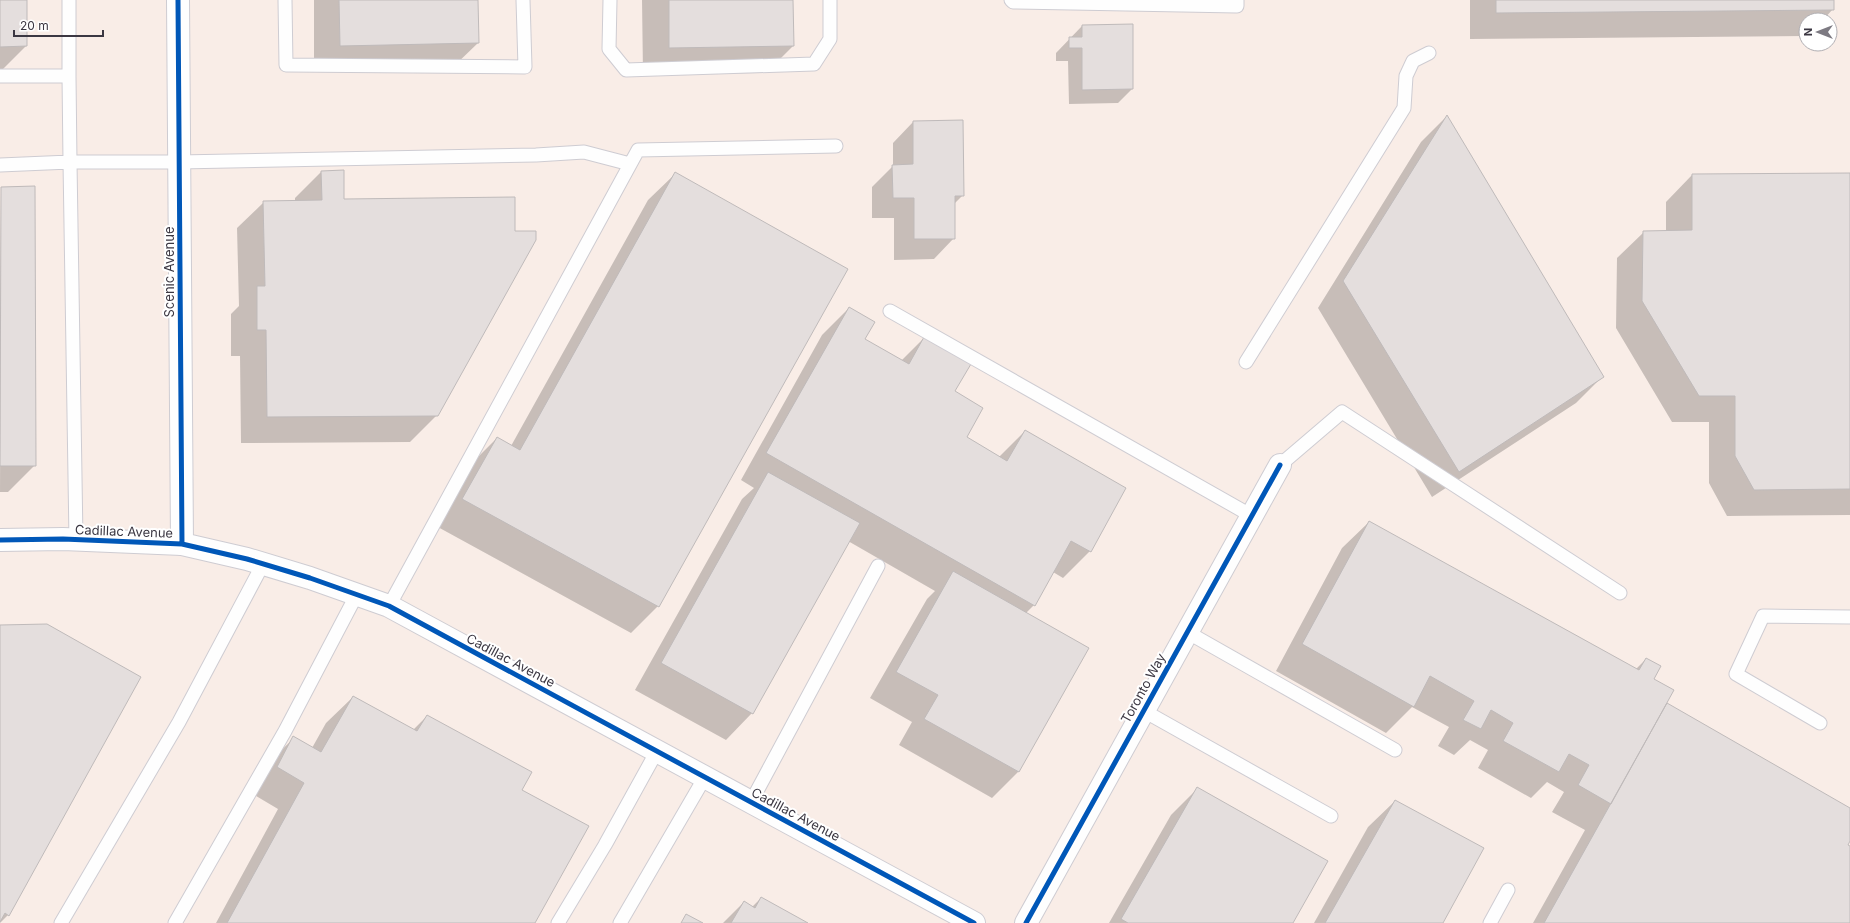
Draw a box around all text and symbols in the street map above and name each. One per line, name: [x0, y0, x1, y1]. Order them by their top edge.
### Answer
scale bar: [14, 12, 103, 38]
north arrow: [1798, 12, 1838, 52]
text: 20 m: [20, 18, 49, 33]
text: N: [1801, 28, 1815, 36]
street label: Scenic Avenue: [161, 227, 177, 317]
street label: Cadillac Avenue: [75, 521, 173, 541]
street label: Cadillac Avenue: [464, 630, 558, 690]
street label: Toronto Way: [1117, 650, 1169, 726]
street label: Cadillac Avenue: [749, 784, 843, 844]

